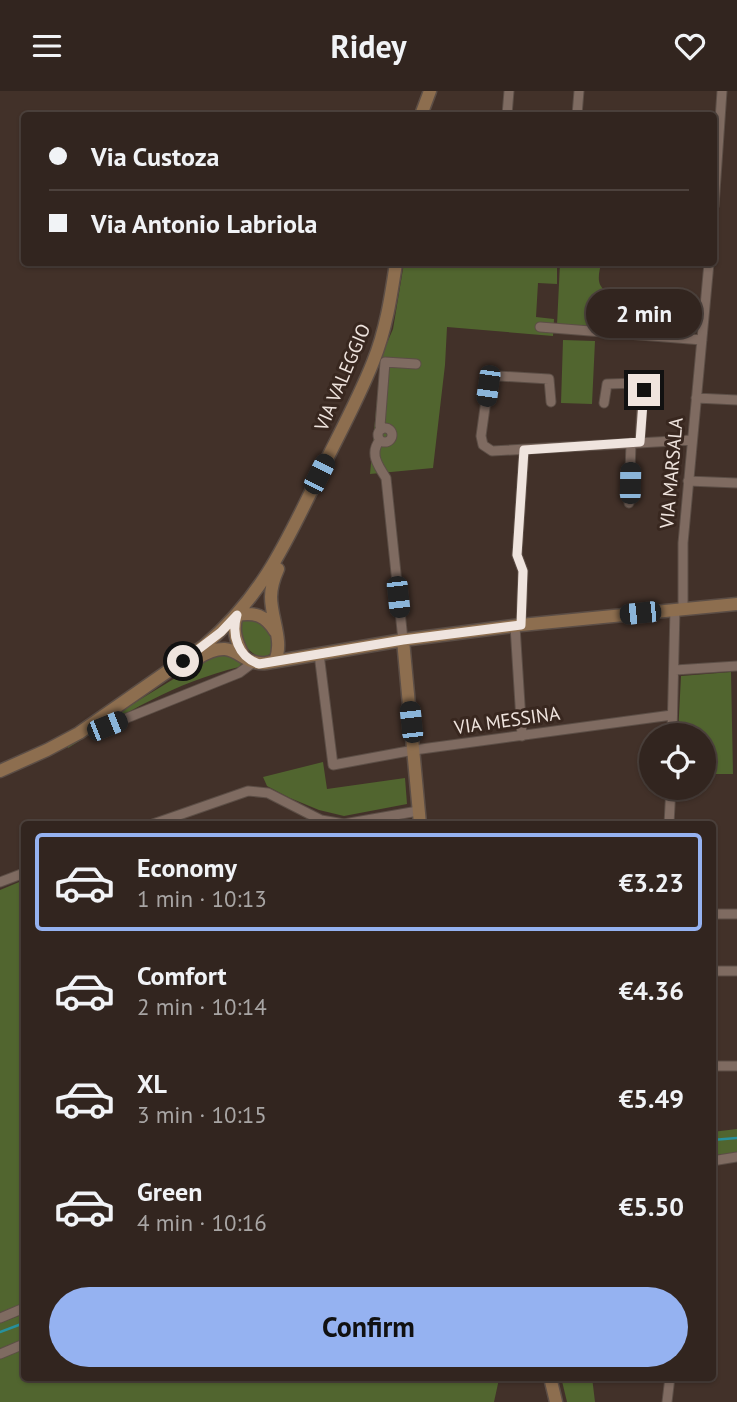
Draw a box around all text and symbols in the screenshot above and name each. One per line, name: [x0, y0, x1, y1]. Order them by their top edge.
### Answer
text: Ridey: [330, 25, 407, 67]
icon: menu: [28, 27, 66, 65]
icon: heart: [671, 27, 709, 65]
text: Via Custoza: [91, 140, 220, 173]
text: Via Antonio Labriola: [91, 207, 317, 240]
callout: 2 min: [586, 289, 702, 337]
text: 2 min: [616, 299, 672, 328]
street label: VIA VALEGGIO: [308, 320, 375, 435]
car: [475, 364, 502, 408]
route end: [628, 374, 660, 406]
street label: VIA MARSALA: [654, 416, 688, 531]
car: [301, 451, 338, 497]
car: [620, 462, 641, 504]
car: [386, 575, 411, 619]
car: [619, 600, 662, 626]
route start: [167, 645, 199, 677]
car: [399, 700, 424, 744]
street label: VIA MESSINA: [452, 701, 561, 739]
car: [84, 708, 131, 744]
map controls: [639, 723, 716, 800]
button: locate: [639, 723, 716, 800]
icon: car: [53, 851, 116, 914]
text: Economy: [137, 851, 237, 884]
text: €3.23: [619, 866, 684, 899]
text: 1 min · 10:13: [137, 884, 267, 913]
icon: car: [53, 959, 116, 1022]
text: Comfort: [137, 959, 227, 992]
text: €4.36: [619, 974, 684, 1007]
text: 2 min · 10:14: [137, 992, 267, 1021]
icon: car: [53, 1067, 116, 1130]
text: XL: [137, 1067, 167, 1100]
text: €5.49: [619, 1082, 684, 1115]
text: 3 min · 10:15: [137, 1100, 267, 1129]
icon: car: [53, 1175, 116, 1238]
text: Green: [137, 1175, 202, 1208]
text: €5.50: [619, 1190, 684, 1223]
text: 4 min · 10:16: [137, 1208, 267, 1237]
button: Confirm: [49, 1287, 688, 1367]

